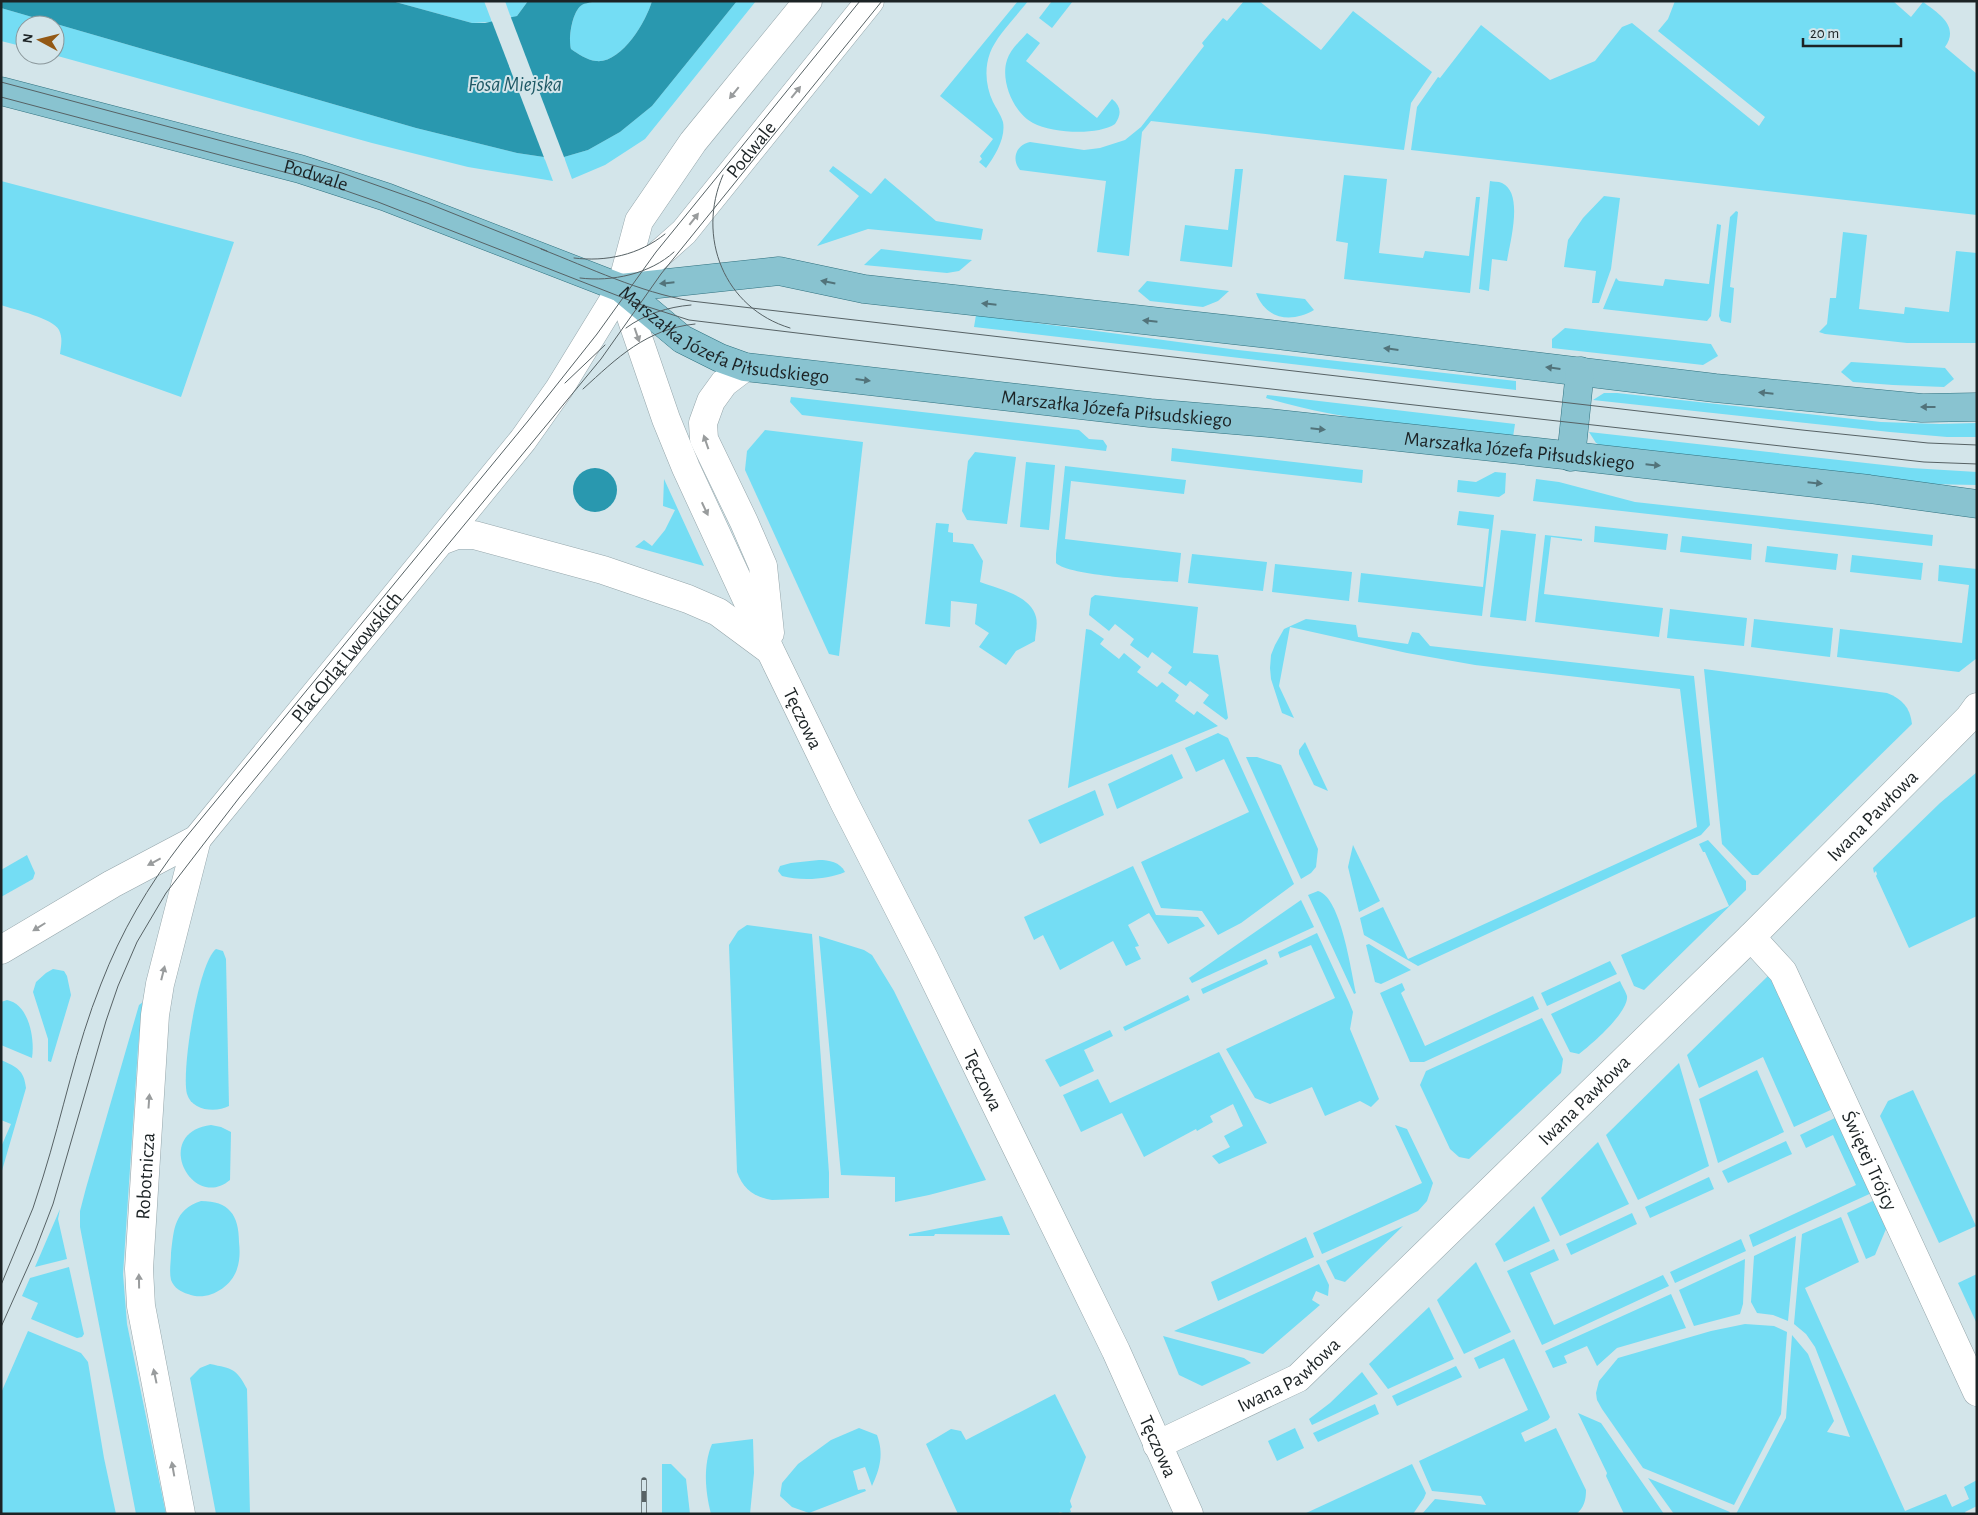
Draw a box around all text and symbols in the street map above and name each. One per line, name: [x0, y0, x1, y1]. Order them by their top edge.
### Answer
north arrow: [15, 15, 65, 65]
scale bar: [1803, 15, 1900, 47]
text: 20 m: [1810, 26, 1839, 41]
text: N: [21, 33, 36, 44]
water label: Fosa Miejska: [468, 74, 562, 95]
one-way arrow: [791, 86, 802, 99]
one-way arrow: [728, 87, 739, 100]
street label: Podwale: [723, 118, 780, 182]
street label: Podwale: [282, 156, 350, 195]
one-way arrow: [689, 213, 700, 226]
one-way arrow: [819, 277, 835, 285]
one-way arrow: [659, 280, 675, 288]
street label: Marszałka Józefa Piłsudskiego: [615, 282, 830, 388]
one-way arrow: [980, 300, 996, 308]
one-way arrow: [1142, 317, 1158, 325]
one-way arrow: [634, 327, 641, 342]
one-way arrow: [1383, 345, 1399, 353]
one-way arrow: [1544, 364, 1560, 372]
one-way arrow: [856, 376, 872, 384]
street label: Marszałka Józefa Piłsudskiego: [1000, 387, 1233, 431]
one-way arrow: [1758, 389, 1774, 397]
one-way arrow: [1920, 403, 1936, 411]
one-way arrow: [1310, 425, 1326, 433]
street label: Marszałka Józefa Piłsudskiego: [1403, 429, 1636, 474]
one-way arrow: [702, 434, 710, 449]
one-way arrow: [1645, 461, 1661, 469]
one-way arrow: [1807, 479, 1823, 487]
one-way arrow: [702, 502, 710, 516]
street label: Plac Orląt Lwowskich: [288, 588, 406, 726]
street label: Tęczowa: [779, 685, 826, 753]
street label: Iwana Pawłowa: [1824, 767, 1922, 865]
one-way arrow: [147, 857, 161, 866]
one-way arrow: [32, 922, 45, 932]
one-way arrow: [159, 966, 167, 981]
street label: Tęczowa: [959, 1047, 1006, 1114]
street label: Iwana Pawłowa: [1535, 1052, 1634, 1149]
one-way arrow: [146, 1093, 154, 1109]
street label: Świętej Trójcy: [1838, 1108, 1901, 1214]
street label: Robotnicza: [133, 1132, 159, 1220]
one-way arrow: [135, 1272, 143, 1288]
street label: Iwana Pawłowa: [1235, 1334, 1344, 1416]
one-way arrow: [151, 1369, 159, 1384]
street label: Tęczowa: [1135, 1413, 1180, 1481]
one-way arrow: [169, 1461, 177, 1476]

